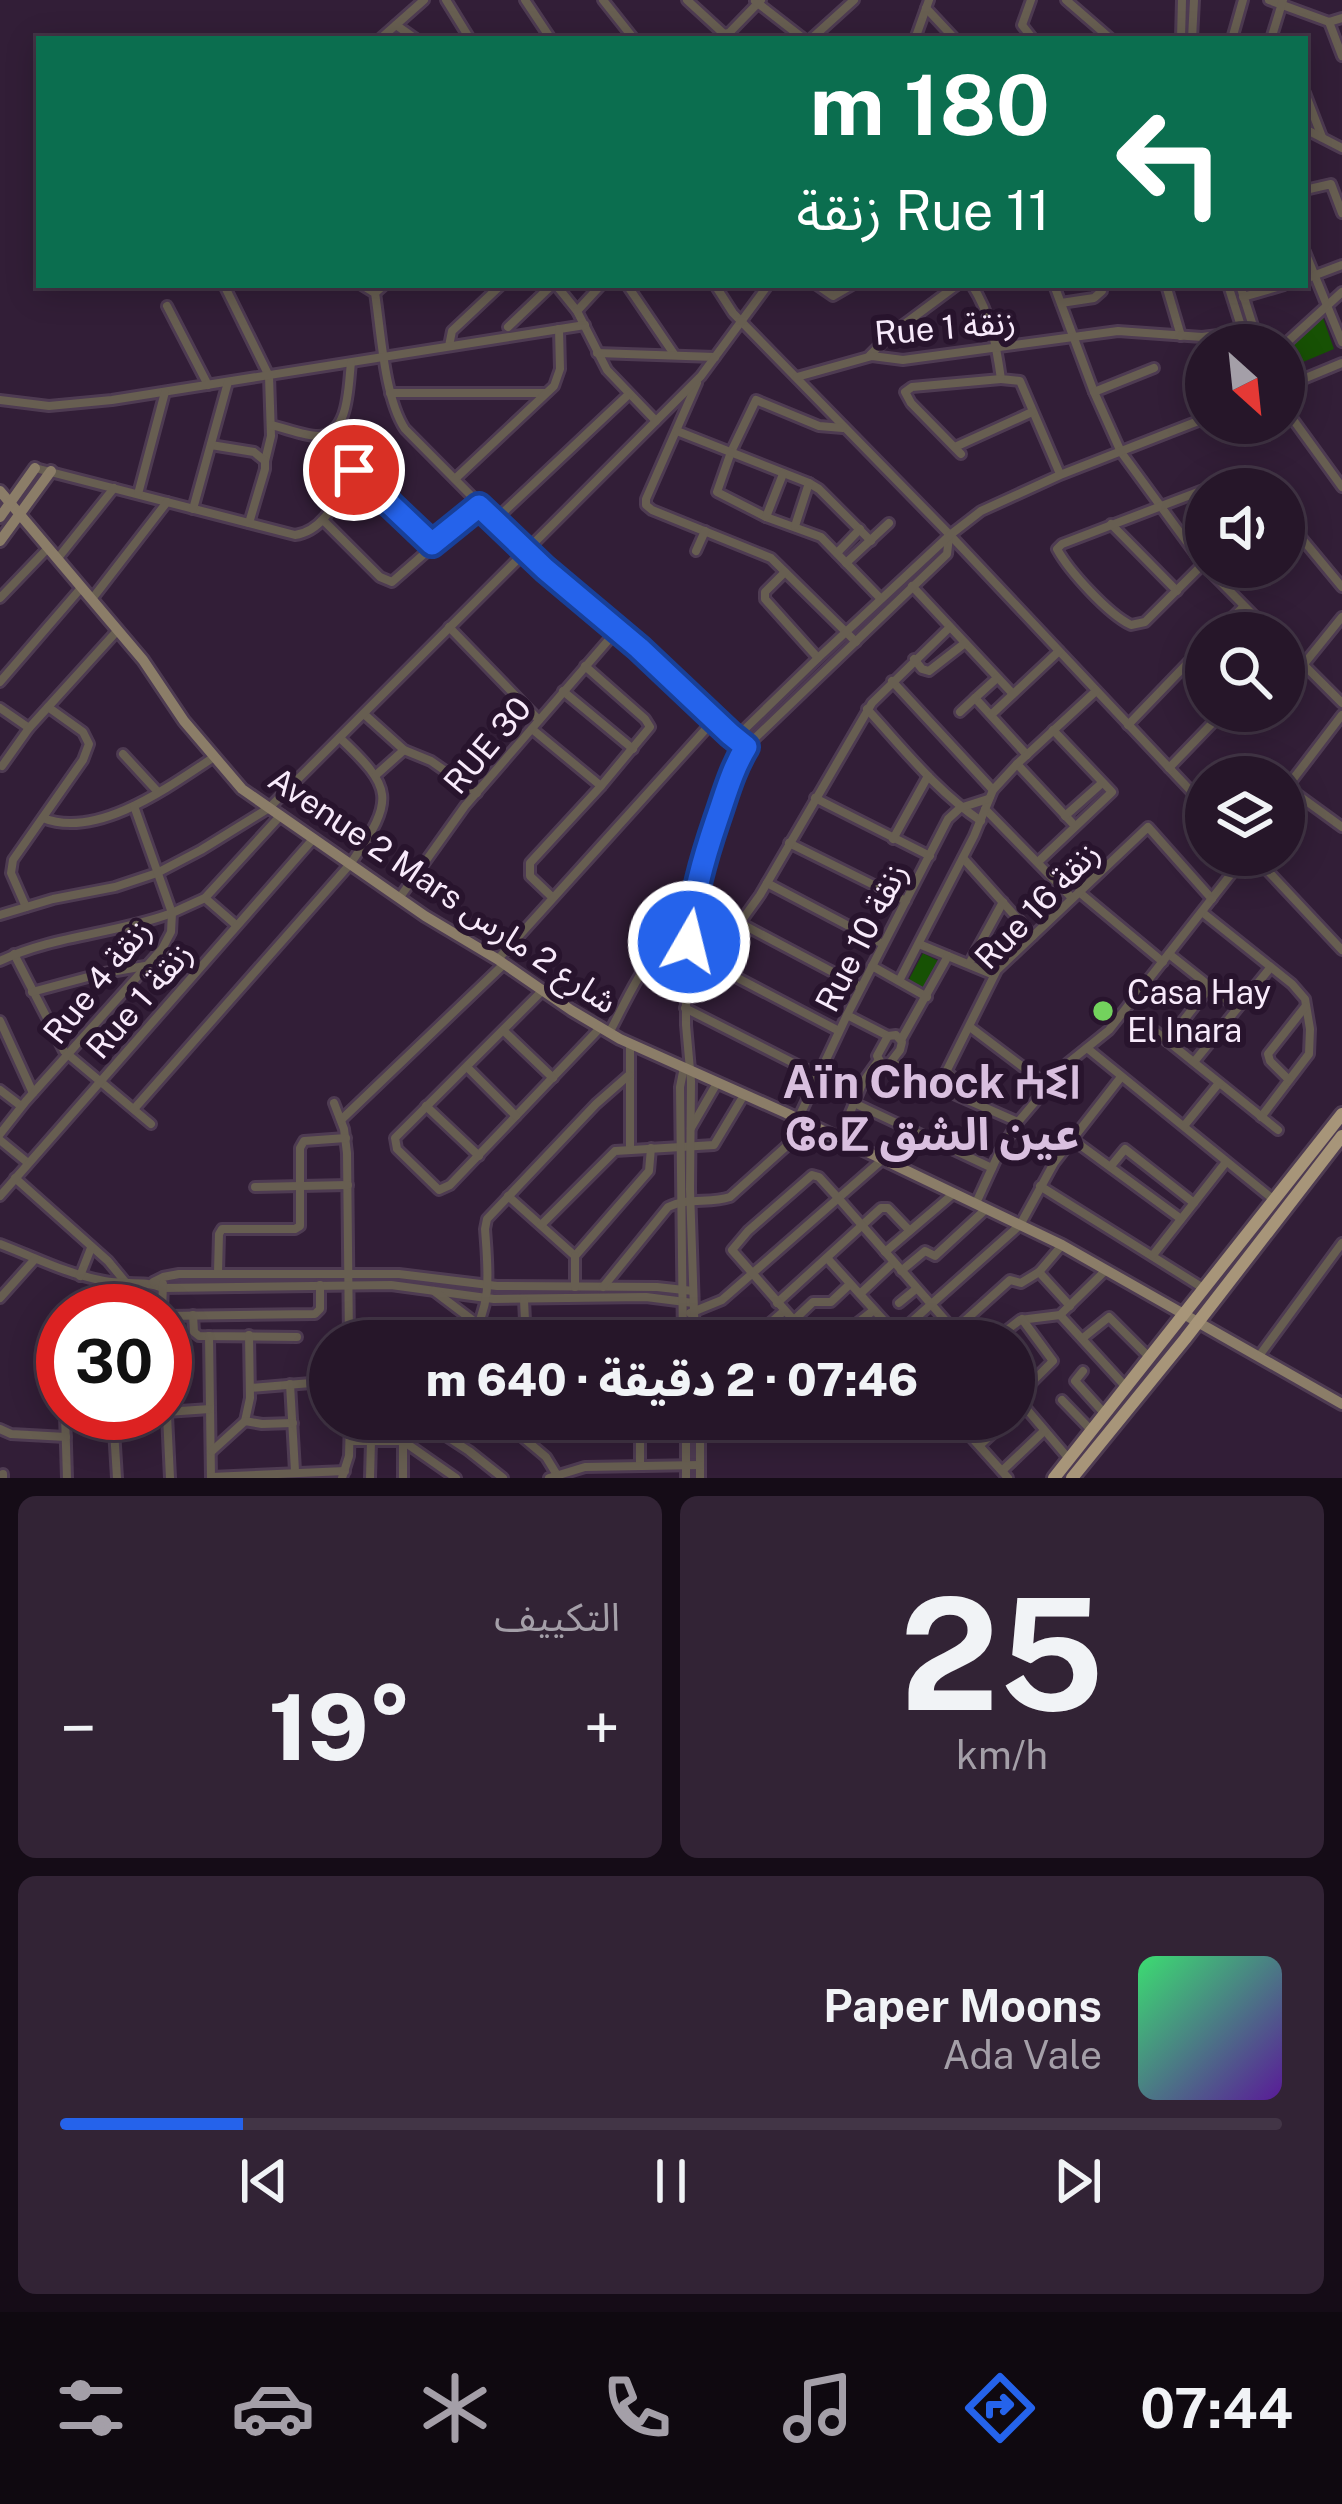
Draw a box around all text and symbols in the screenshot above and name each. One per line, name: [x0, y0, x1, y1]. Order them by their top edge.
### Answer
text: 180 m: [810, 55, 1050, 154]
icon: left: [1092, 84, 1248, 240]
text: Rue 11 زنقة: [796, 179, 1050, 242]
street label: Rue 1 زنقة: [873, 302, 1017, 353]
north arrow: [1185, 324, 1305, 444]
map controls: [1185, 324, 1305, 876]
pin: [303, 419, 405, 521]
icon: arrive: [321, 437, 387, 503]
button: sound: [1185, 468, 1305, 588]
button: search: [1185, 612, 1305, 732]
street label: RUE 30: [436, 689, 538, 801]
button: layers: [1185, 756, 1305, 876]
street label: Avenue 2 Mars شارع 2 مارس: [258, 759, 624, 1026]
street label: Rue 16 زنقة: [967, 834, 1108, 977]
street label: Rue 10 زنقة: [807, 856, 916, 1018]
position arrow: [626, 879, 752, 1005]
street label: Rue 4 زنقة: [35, 911, 159, 1051]
street label: Rue 1 زنقة: [78, 934, 201, 1067]
place label: Casa Hay El Inara: [1127, 973, 1271, 1049]
marker: Casa Hay El Inara: [1090, 998, 1116, 1024]
district label: Aïn Chock ⵄⵉⵏ ⵛⴰⵇ عين الشق: [782, 1055, 1082, 1162]
speed limit sign: 30: [36, 1284, 192, 1440]
text: 07:46 · 2 دقيقة · 640 m: [426, 1353, 918, 1406]
text: 25: [900, 1562, 1104, 1745]
text: التكييف: [494, 1594, 620, 1640]
text: 19°: [268, 1674, 412, 1780]
text: −: [60, 1689, 97, 1767]
text: +: [583, 1689, 620, 1767]
text: km/h: [956, 1732, 1048, 1778]
text: Paper Moons: [823, 1979, 1102, 2032]
text: Ada Vale: [942, 2032, 1102, 2078]
icon: previous: [231, 2148, 297, 2214]
icon: pause: [638, 2148, 704, 2214]
icon: next: [1045, 2148, 1111, 2214]
icon: filters: [49, 2366, 133, 2450]
icon: car: [231, 2366, 315, 2450]
icon: climate: [413, 2366, 497, 2450]
icon: phone: [595, 2366, 679, 2450]
icon: music: [776, 2366, 860, 2450]
icon: directions: [958, 2366, 1042, 2450]
text: 07:44: [1140, 2377, 1293, 2440]

